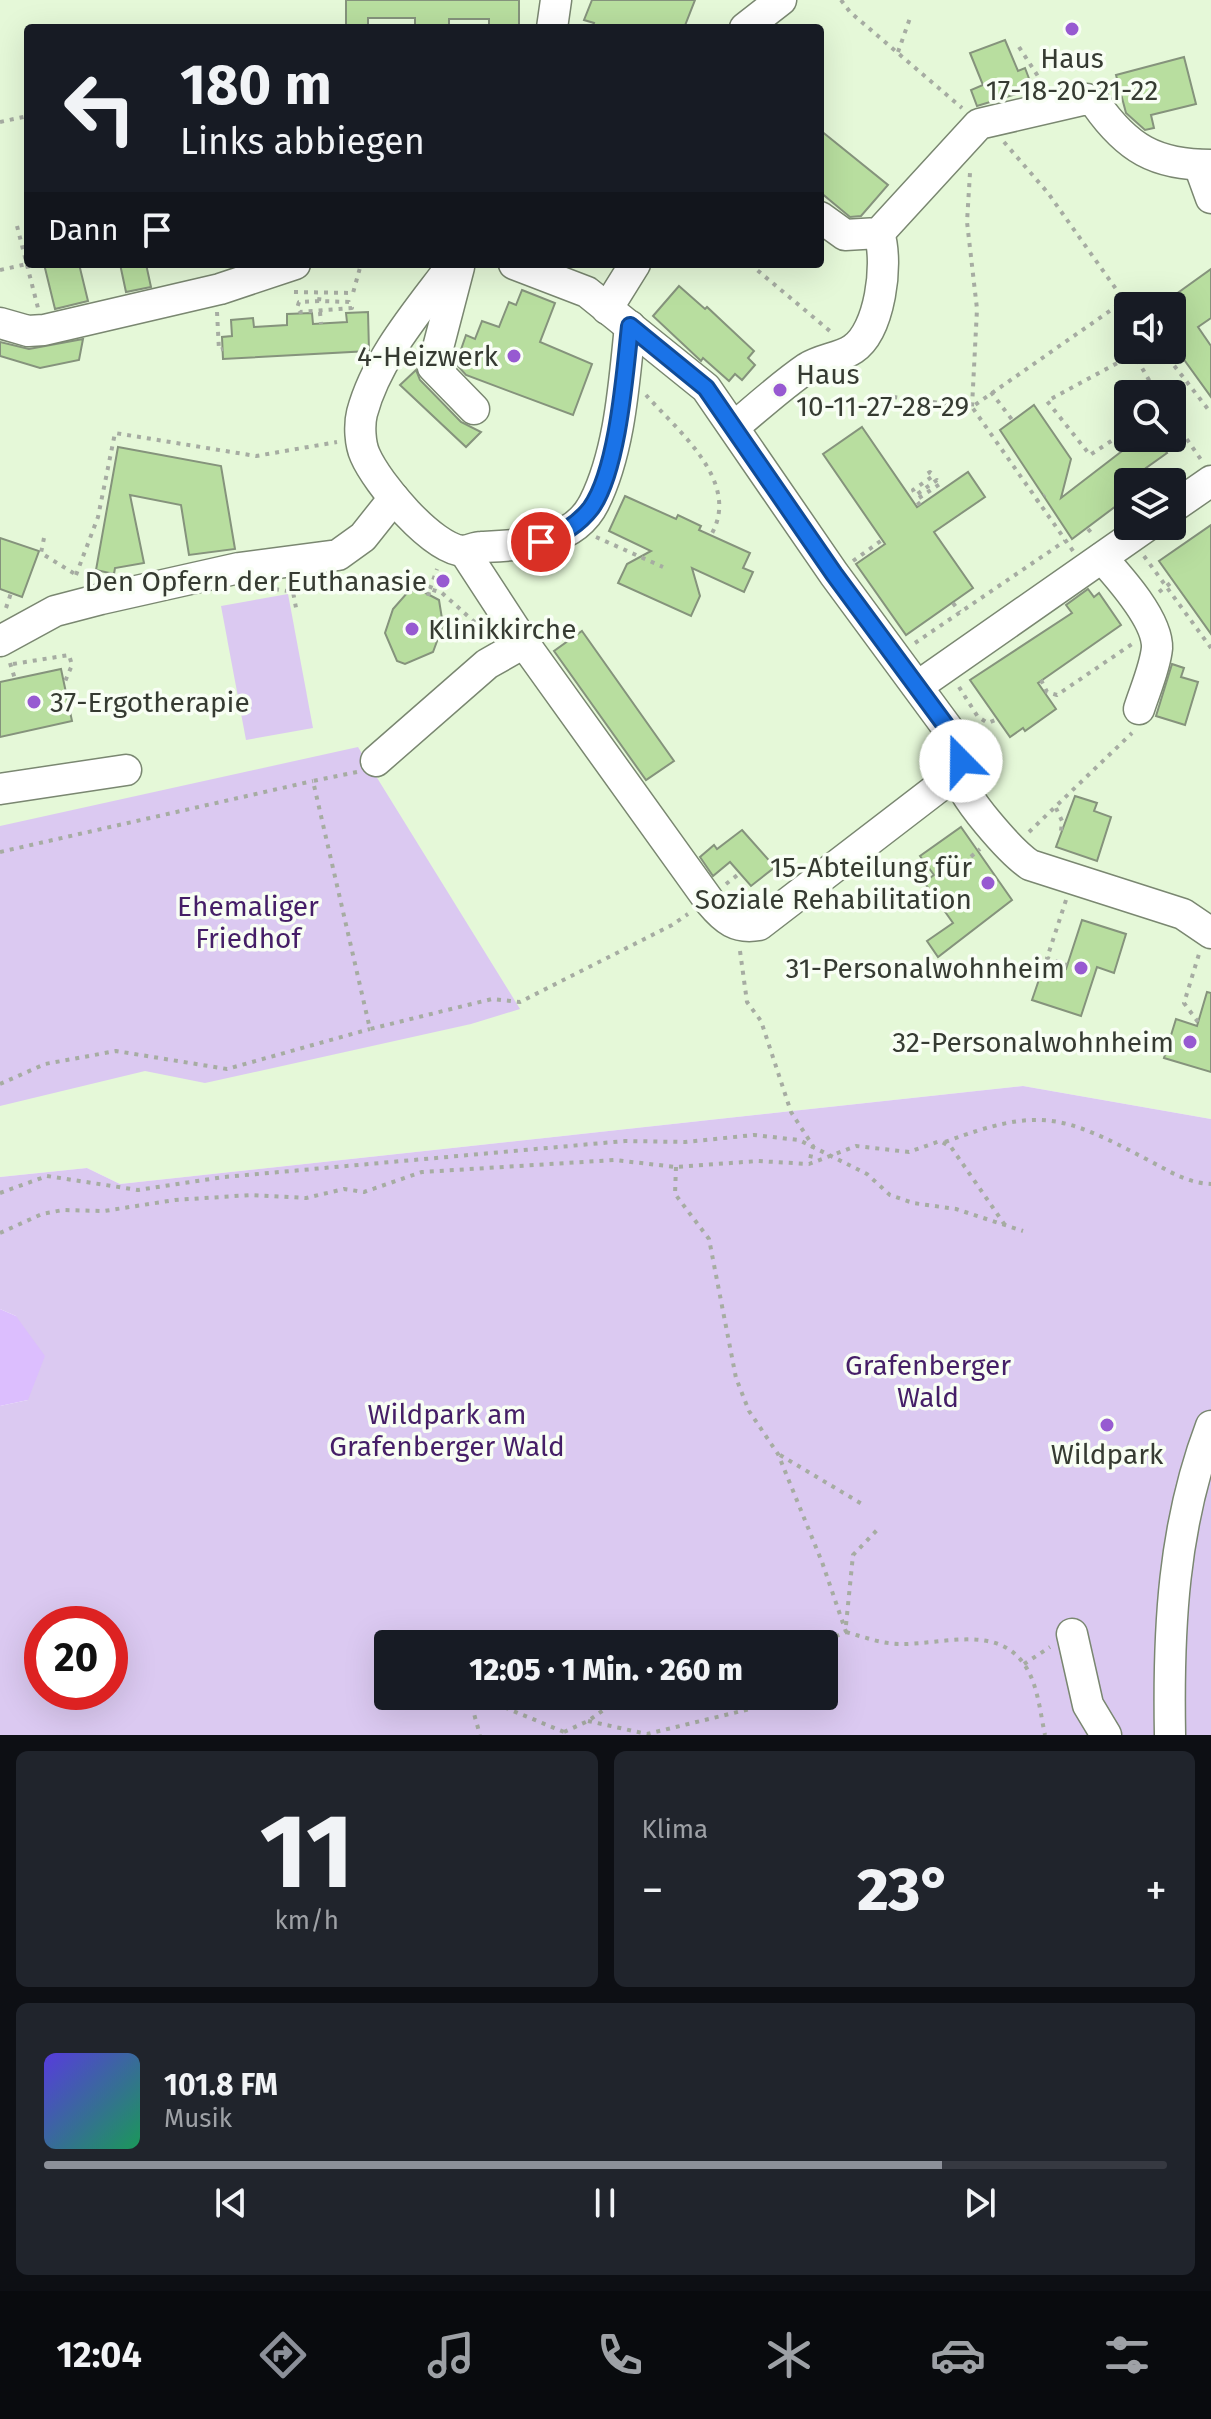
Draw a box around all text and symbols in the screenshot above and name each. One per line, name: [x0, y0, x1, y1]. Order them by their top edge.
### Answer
marker: Haus 17-18-20-21-22: [1063, 20, 1081, 38]
place label: Haus 17-18-20-21-22: [986, 42, 1158, 107]
text: 180 m: [180, 52, 332, 119]
icon: left: [48, 56, 152, 160]
text: Links abbiegen: [180, 120, 425, 164]
icon: arrive: [135, 208, 179, 252]
text: Dann: [48, 212, 119, 248]
map controls: [1114, 292, 1186, 540]
button: sound: [1114, 292, 1186, 364]
place label: 4-Heizwerk: [357, 340, 499, 373]
marker: 4-Heizwerk: [505, 347, 523, 365]
place label: Haus 10-11-27-28-29: [796, 358, 969, 423]
button: search: [1114, 380, 1186, 452]
marker: Haus 10-11-27-28-29: [771, 381, 789, 399]
button: layers: [1114, 468, 1186, 540]
pin: [507, 508, 575, 576]
icon: arrive: [519, 520, 563, 564]
place label: Den Opfern der Euthanasie: [84, 565, 427, 598]
marker: Den Opfern der Euthanasie: [434, 572, 452, 590]
place label: Klinikkirche: [428, 613, 577, 646]
marker: Klinikkirche: [403, 620, 421, 638]
place label: 37-Ergotherapie: [50, 686, 250, 719]
marker: 37-Ergotherapie: [25, 693, 43, 711]
position arrow: [919, 719, 1003, 803]
place label: 15-Abteilung für Soziale Rehabilitation: [695, 851, 972, 916]
marker: 15-Abteilung für Soziale Rehabilitation: [979, 874, 997, 892]
park label: Ehemaliger Friedhof: [177, 890, 319, 955]
place label: 31-Personalwohnheim: [785, 952, 1065, 985]
marker: 31-Personalwohnheim: [1072, 959, 1090, 977]
place label: 32-Personalwohnheim: [892, 1026, 1174, 1059]
marker: 32-Personalwohnheim: [1181, 1033, 1199, 1051]
park label: Grafenberger Wald: [845, 1349, 1011, 1414]
park label: Wildpark am Grafenberger Wald: [329, 1398, 565, 1463]
marker: Wildpark: [1098, 1416, 1116, 1434]
place label: Wildpark: [1051, 1438, 1164, 1471]
speed limit sign: 20: [24, 1606, 128, 1710]
text: 12:05 · 1 Min. · 260 m: [469, 1652, 743, 1688]
text: 11: [259, 1790, 354, 1915]
text: Klima: [642, 1814, 708, 1845]
text: 23°: [857, 1854, 951, 1926]
text: −: [642, 1864, 664, 1917]
text: +: [1145, 1864, 1167, 1917]
text: km/h: [275, 1905, 339, 1936]
text: 101.8 FM: [164, 2067, 278, 2103]
text: Musik: [164, 2103, 232, 2134]
icon: previous: [209, 2181, 253, 2225]
icon: pause: [583, 2181, 627, 2225]
icon: next: [958, 2181, 1002, 2225]
icon: directions: [255, 2327, 311, 2383]
icon: music: [423, 2327, 479, 2383]
icon: phone: [592, 2327, 648, 2383]
icon: climate: [761, 2327, 817, 2383]
icon: car: [930, 2327, 986, 2383]
icon: filters: [1099, 2327, 1155, 2383]
text: 12:04: [56, 2333, 142, 2377]

